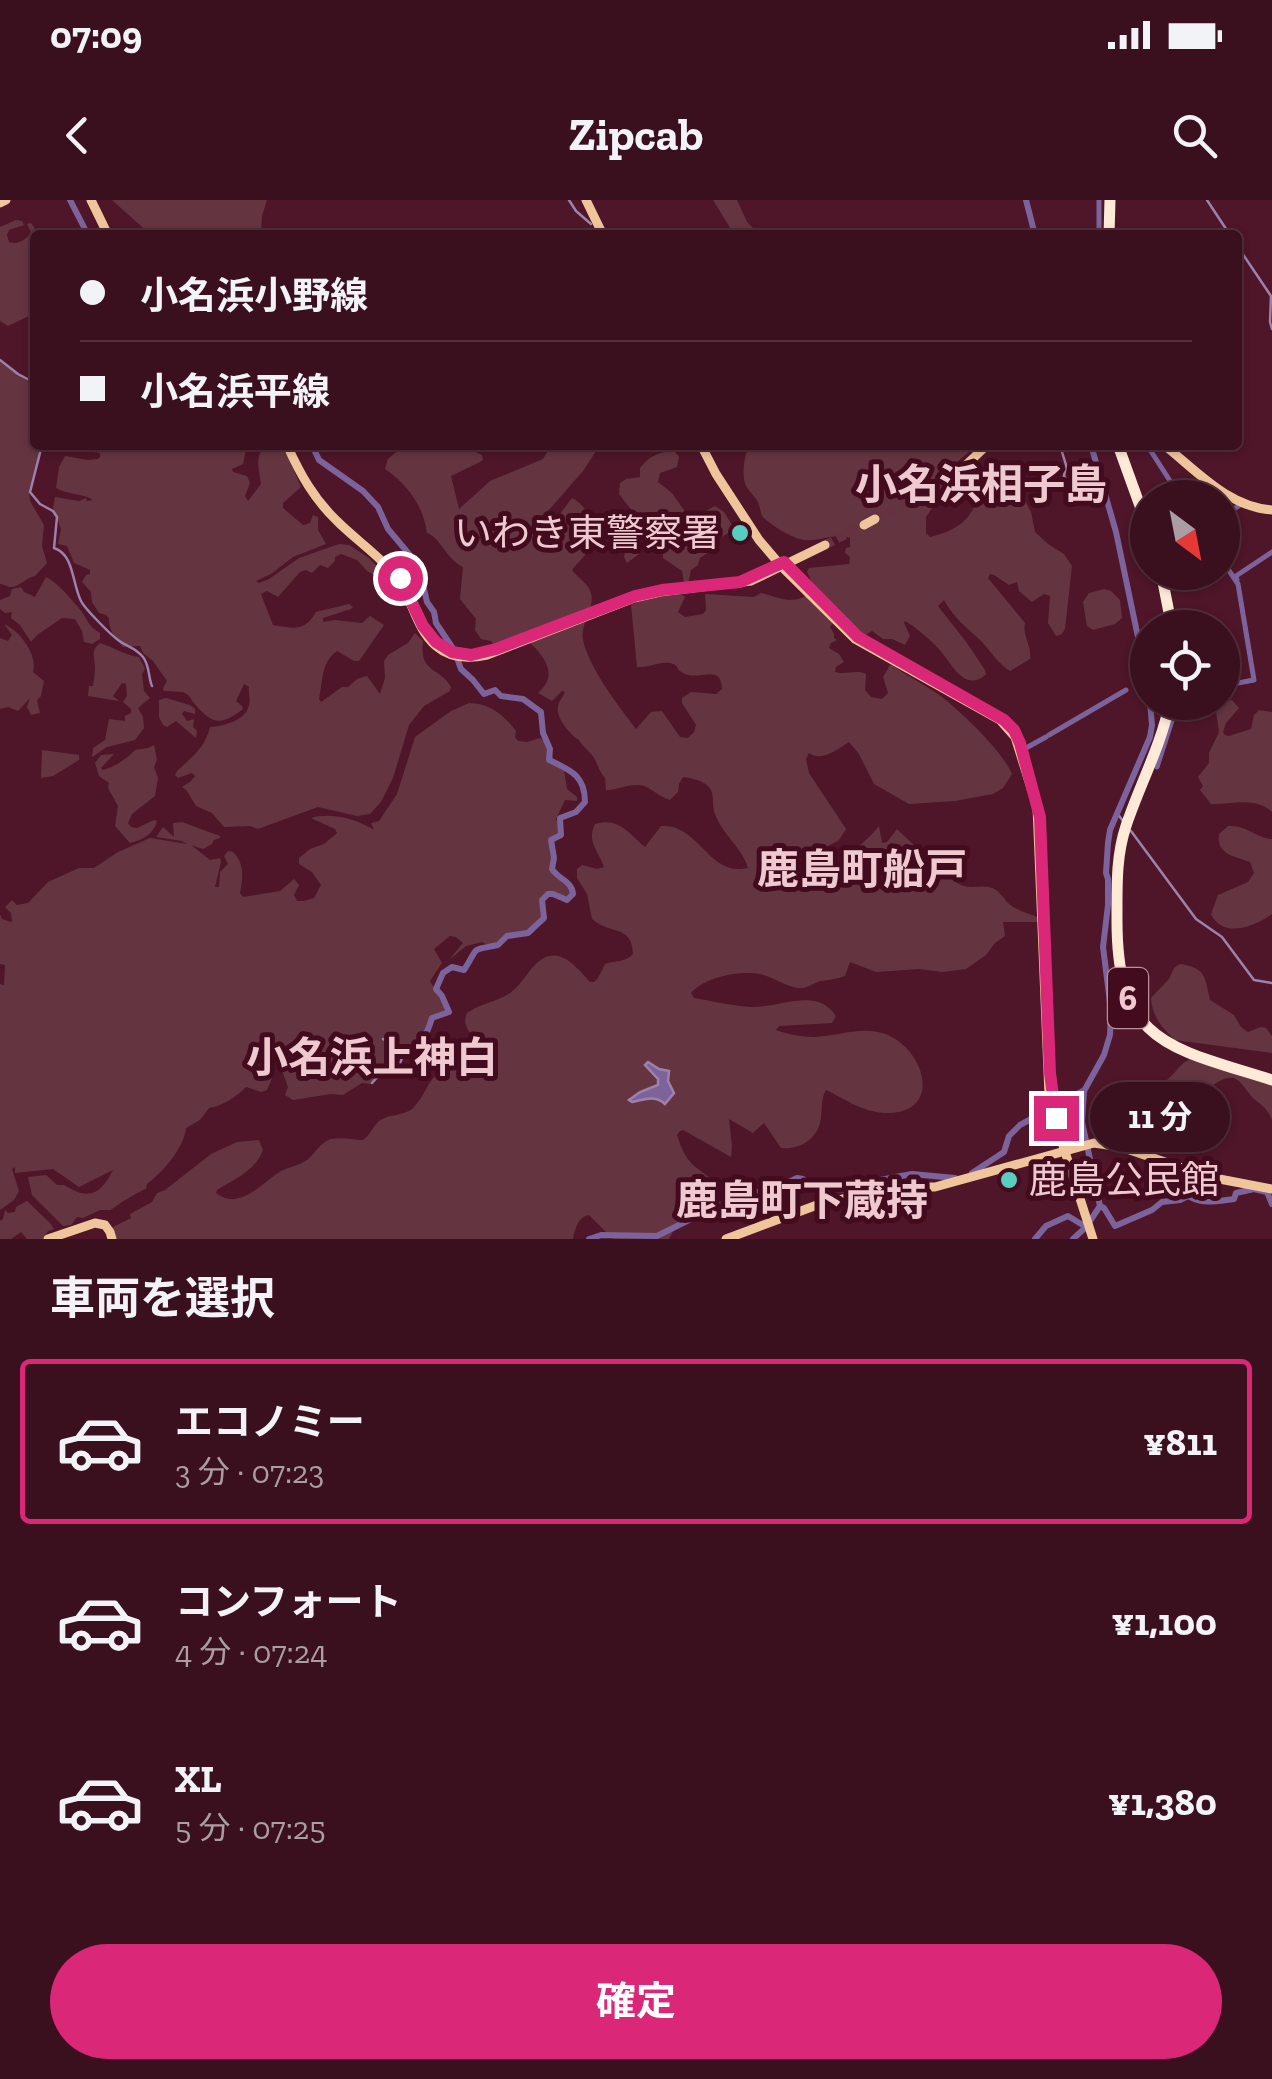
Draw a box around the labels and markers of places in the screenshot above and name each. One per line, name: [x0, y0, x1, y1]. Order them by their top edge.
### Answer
place label: いわき東警察署: [454, 510, 720, 556]
marker: いわき東警察署: [729, 522, 751, 544]
place label: 鹿島公民館: [1029, 1157, 1219, 1203]
marker: 鹿島公民館: [998, 1169, 1020, 1191]

